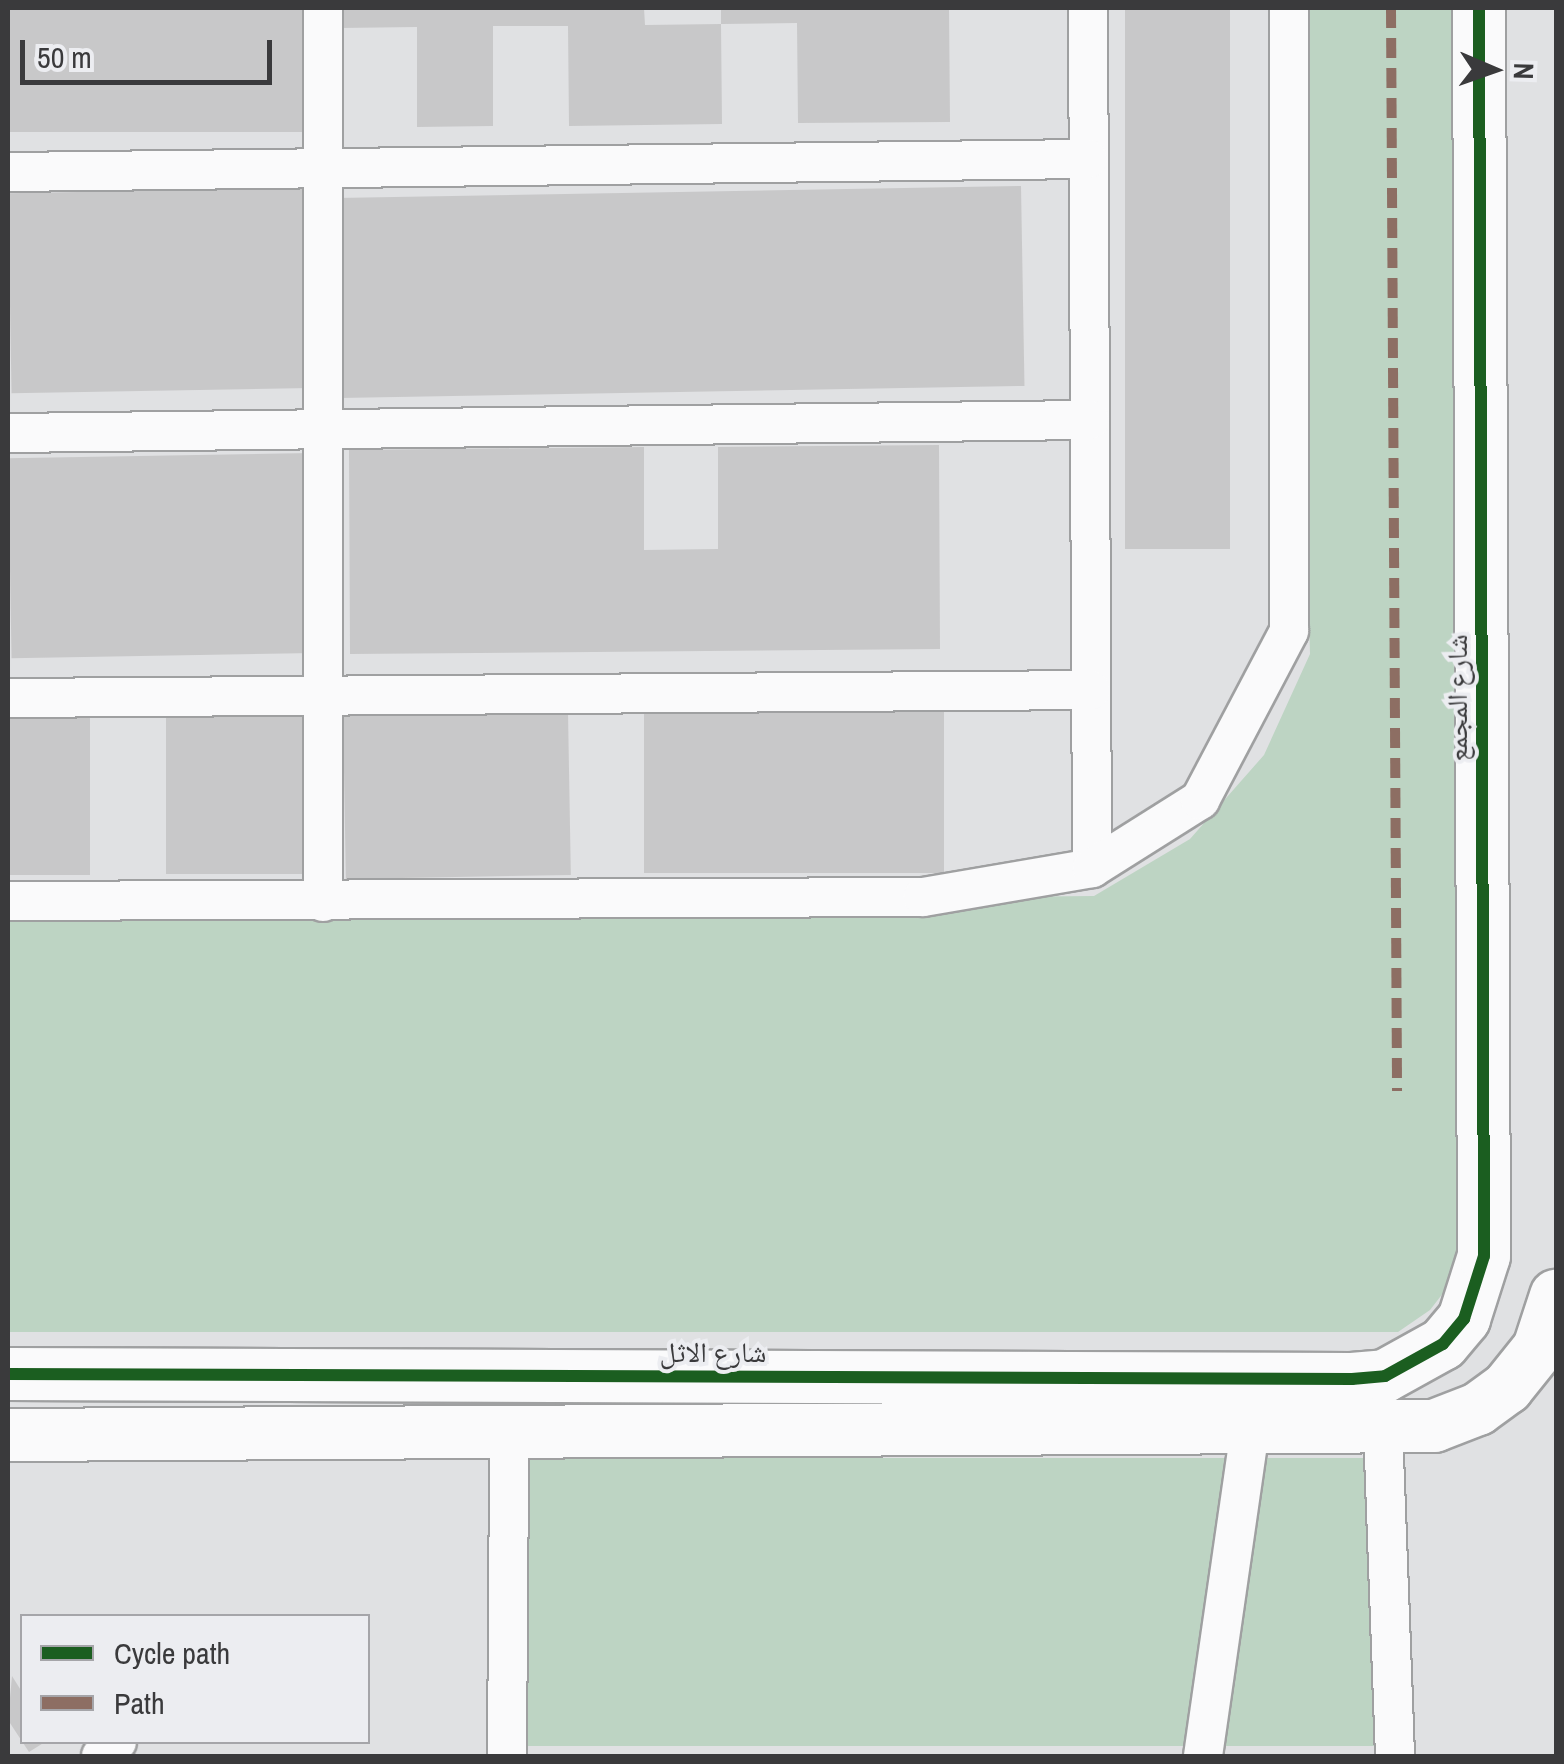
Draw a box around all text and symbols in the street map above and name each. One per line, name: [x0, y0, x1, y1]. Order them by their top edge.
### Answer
scale bar: [25, 20, 278, 82]
north arrow: [1444, 20, 1544, 120]
text: 50 m: [37, 37, 92, 77]
text: N: [1505, 62, 1543, 80]
street label: شارع المجمع: [1440, 634, 1474, 762]
street label: شارع الاثل: [660, 1335, 766, 1369]
legend: [20, 1614, 370, 1744]
text: Cycle path: [114, 1633, 230, 1673]
text: Path: [114, 1683, 165, 1723]

